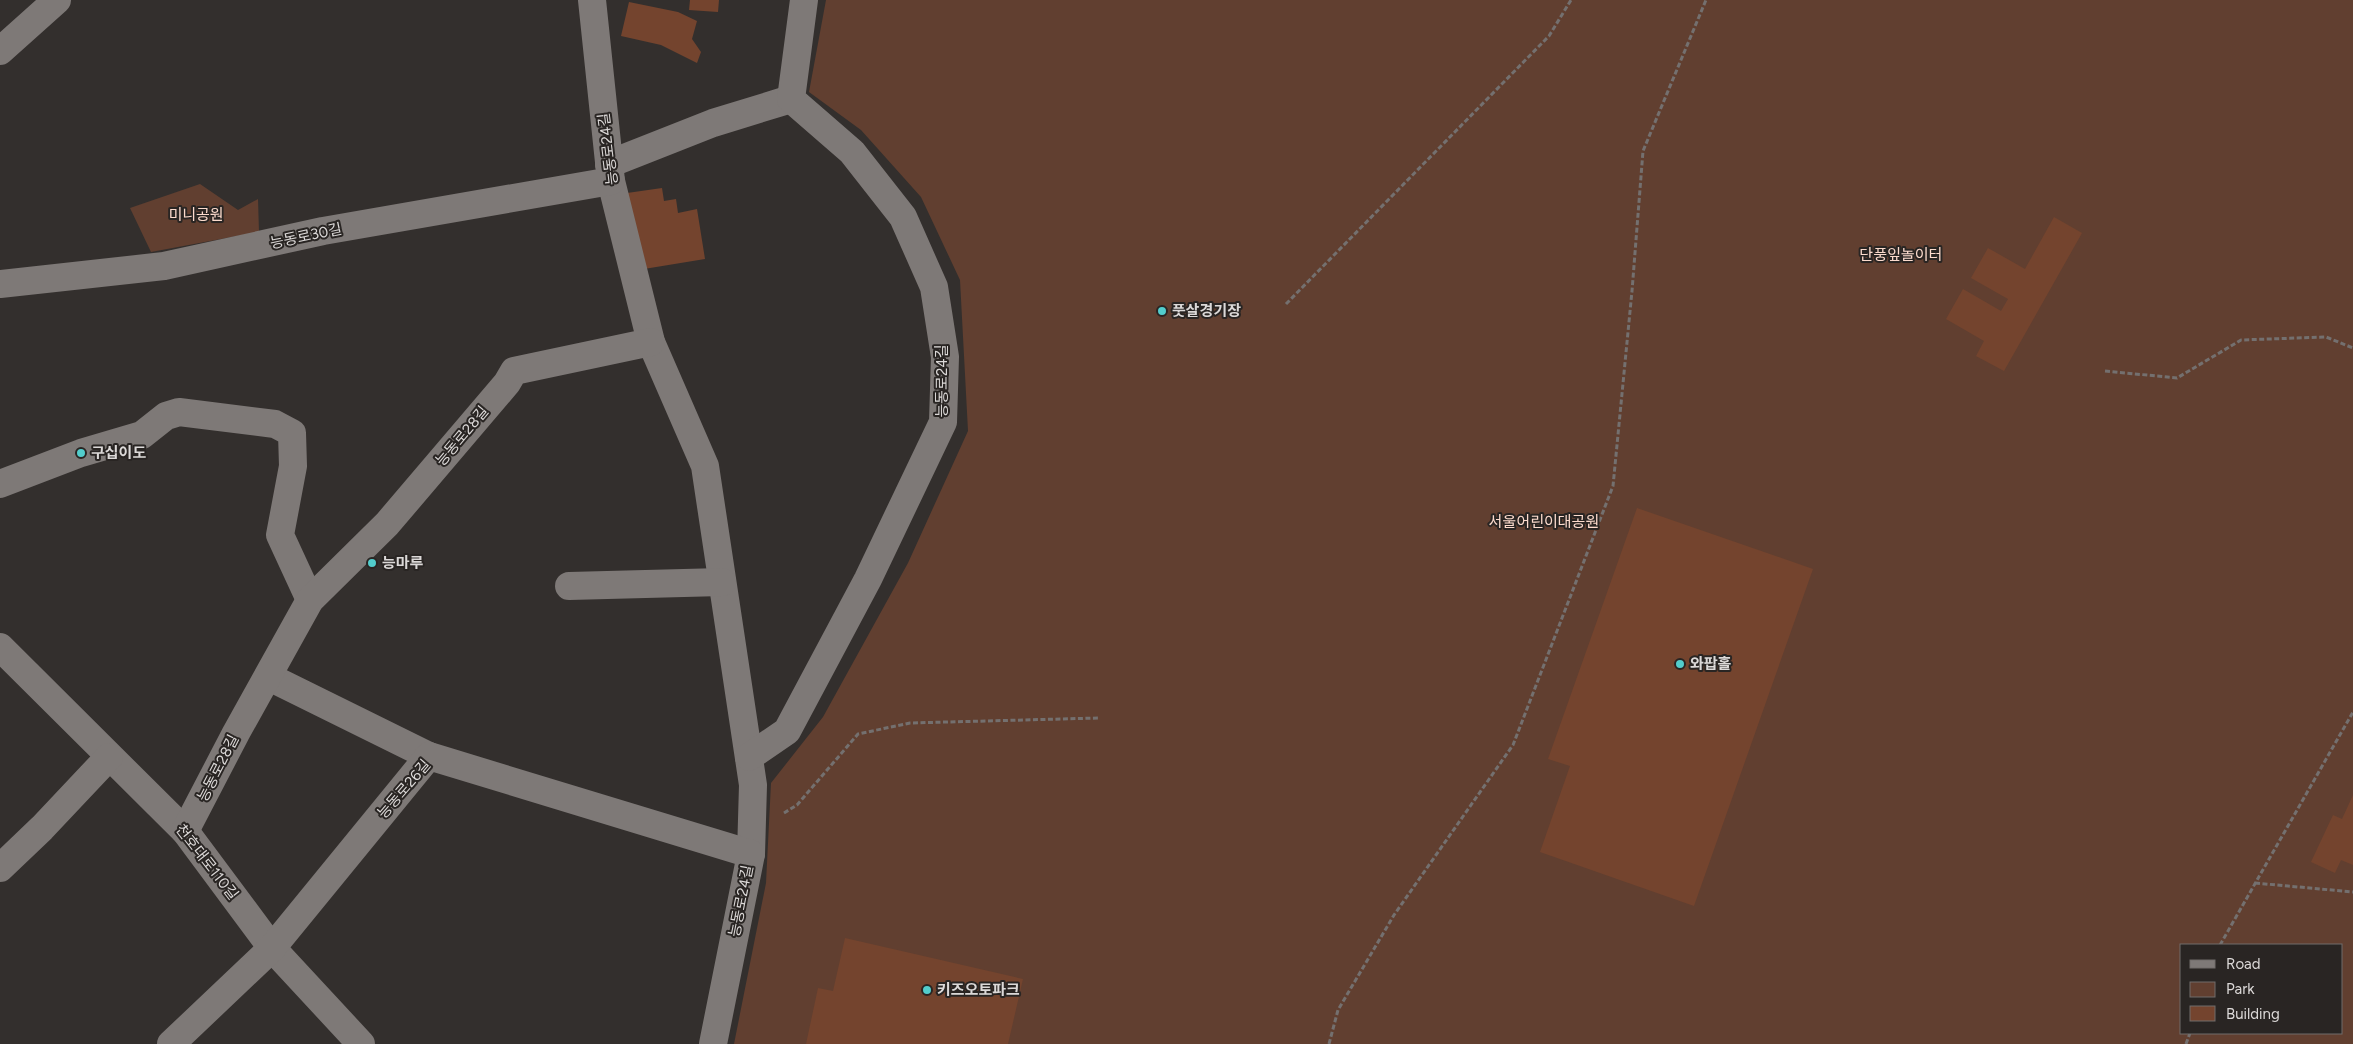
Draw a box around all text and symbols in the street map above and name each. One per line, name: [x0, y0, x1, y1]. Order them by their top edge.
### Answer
street label: 능동로24길: [595, 112, 621, 186]
park label: 미니공원: [168, 206, 224, 224]
street label: 능동로30길: [268, 220, 344, 252]
park label: 단풍잎놀이터: [1860, 246, 1942, 264]
place label: 풋살경기장: [1172, 302, 1241, 320]
marker: 풋살경기장: [1156, 305, 1168, 317]
street label: 능동로24길: [933, 345, 951, 417]
street label: 능동로28길: [432, 402, 492, 470]
place label: 구십이도: [91, 444, 146, 462]
marker: 구십이도: [75, 447, 87, 459]
park label: 서울어린이대공원: [1489, 513, 1599, 531]
place label: 능마루: [382, 554, 424, 572]
marker: 능마루: [366, 557, 378, 569]
place label: 와팝홀: [1690, 655, 1732, 673]
marker: 와팝홀: [1674, 658, 1686, 670]
street label: 능동로28길: [193, 731, 243, 805]
street label: 능동로26길: [374, 756, 434, 822]
street label: 천호대로110길: [172, 821, 242, 903]
street label: 능동로24길: [725, 863, 757, 939]
legend: [2180, 944, 2343, 1034]
text: Road: [2226, 955, 2261, 973]
text: Park: [2226, 980, 2255, 998]
place label: 키즈오토파크: [937, 981, 1020, 999]
marker: 키즈오토파크: [921, 984, 933, 996]
text: Building: [2226, 1005, 2280, 1023]

